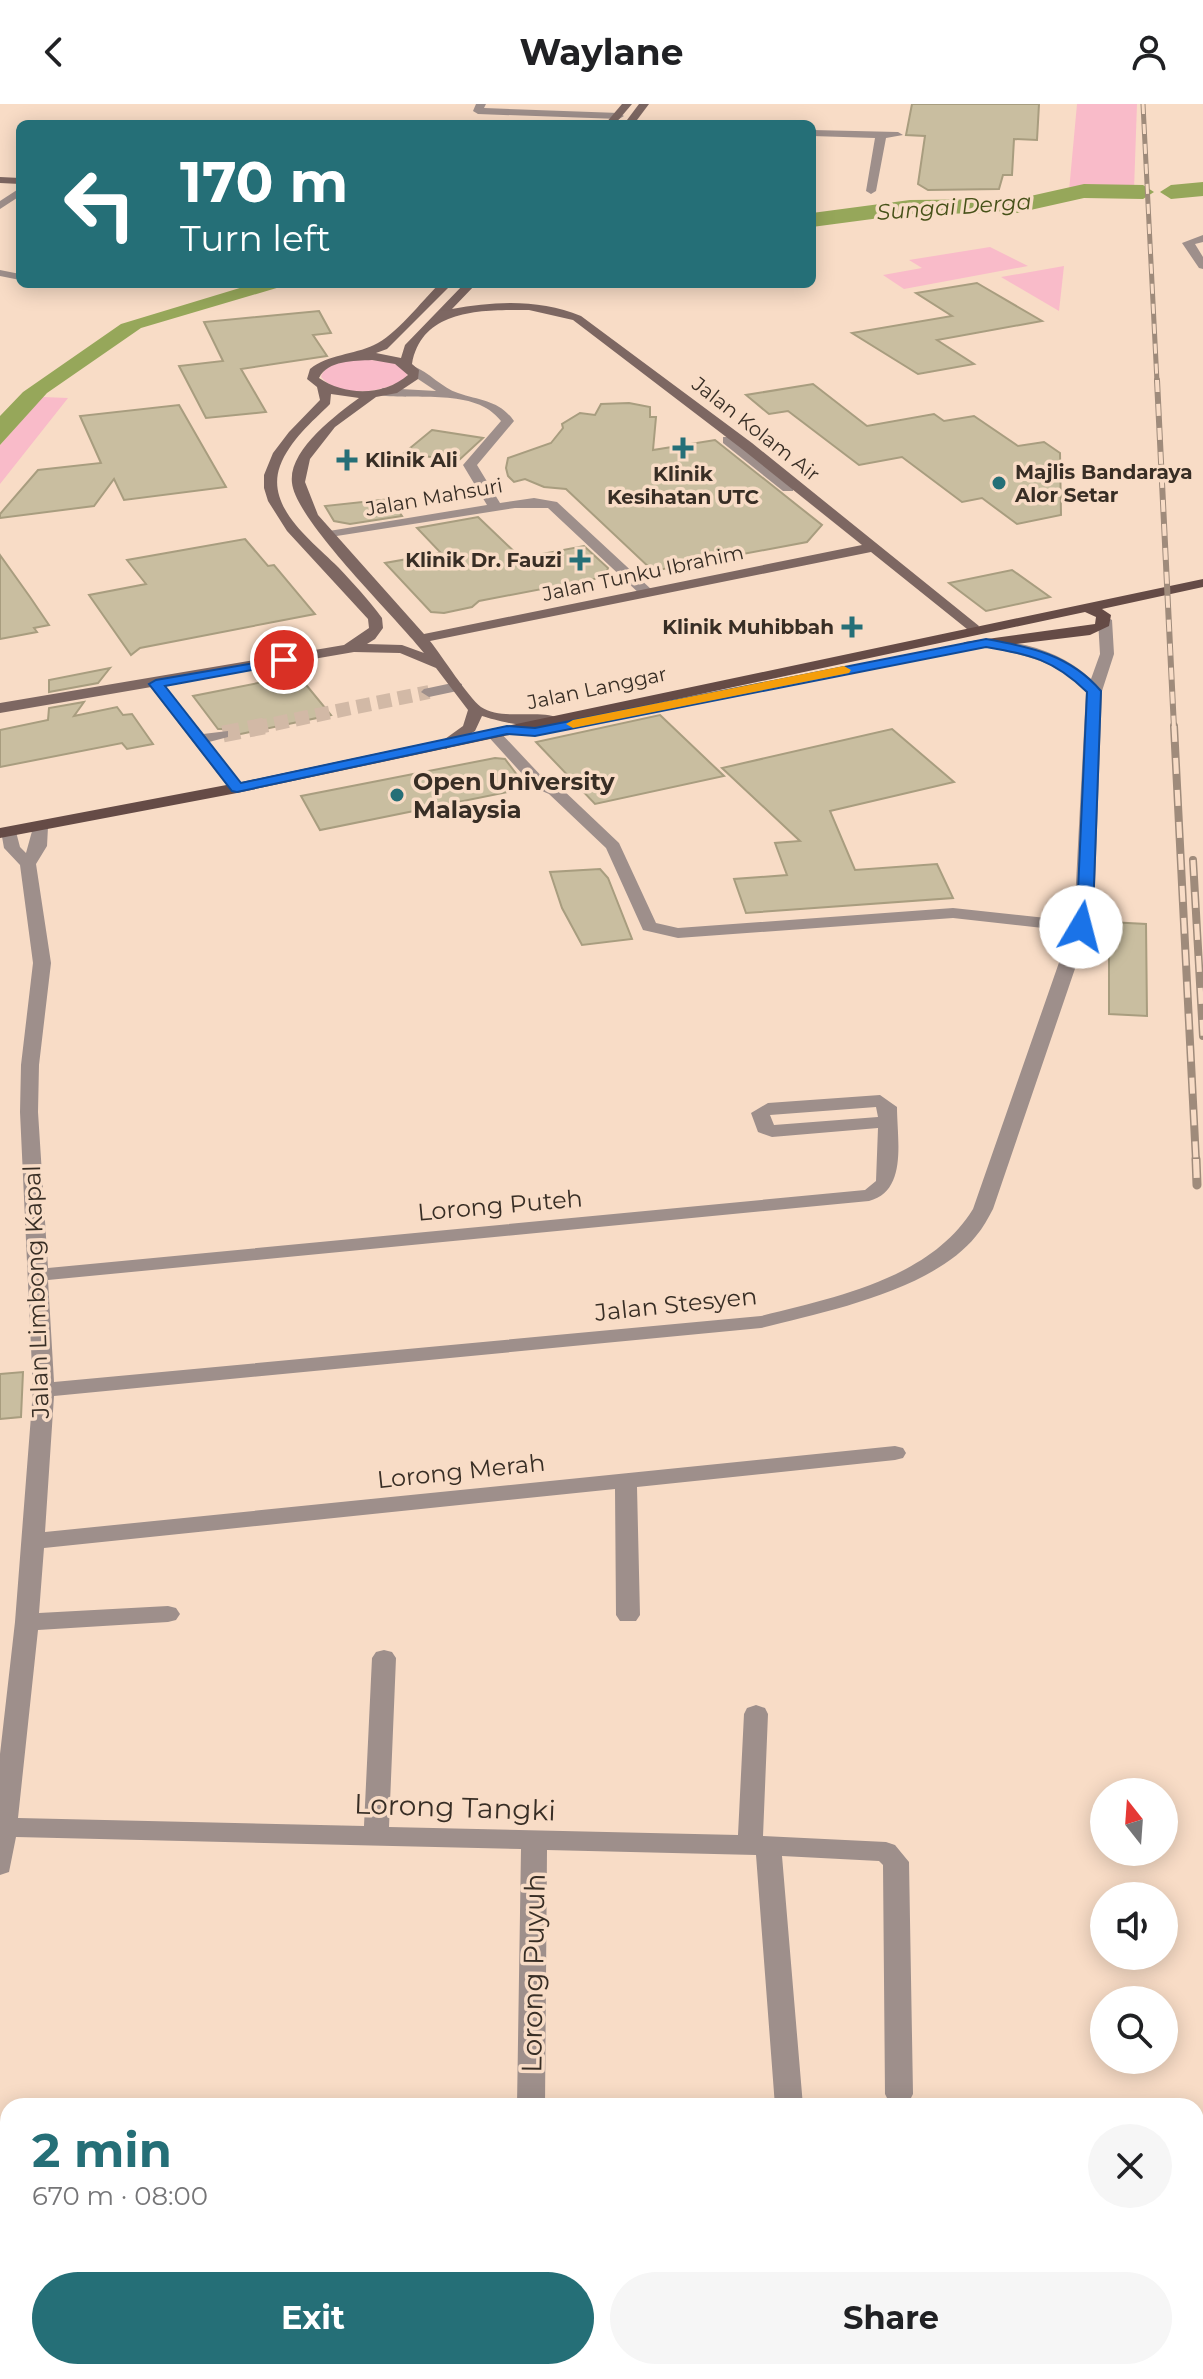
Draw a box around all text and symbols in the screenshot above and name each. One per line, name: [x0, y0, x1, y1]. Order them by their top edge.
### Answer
icon: back: [32, 30, 76, 74]
text: Waylane: [519, 30, 684, 74]
icon: person: [1127, 30, 1171, 74]
text: 170 m: [180, 148, 348, 216]
icon: left: [48, 152, 152, 256]
water label: Sungai Derga: [876, 188, 1032, 226]
text: Turn left: [180, 216, 331, 260]
street label: Jalan Kolam Air: [687, 371, 825, 486]
marker: Klinik Kesihatan UTC: [672, 437, 694, 459]
place label: Klinik Ali: [365, 448, 458, 472]
marker: Klinik Ali: [336, 449, 358, 471]
place label: Majlis Bandaraya Alor Setar: [1014, 460, 1192, 507]
place label: Klinik Kesihatan UTC: [607, 462, 760, 509]
street label: Jalan Mahsuri: [363, 473, 504, 521]
marker: Majlis Bandaraya Alor Setar: [990, 474, 1008, 492]
street label: Jalan Tunku Ibrahim: [539, 540, 746, 606]
place label: Klinik Dr. Fauzi: [405, 548, 562, 572]
marker: Klinik Dr. Fauzi: [569, 549, 591, 571]
place label: Klinik Muhibbah: [662, 615, 834, 639]
marker: Klinik Muhibbah: [841, 616, 863, 638]
pin: [250, 626, 318, 694]
icon: arrive: [262, 638, 306, 682]
street label: Jalan Langgar: [524, 661, 669, 715]
place label: Open University Malaysia: [413, 767, 615, 824]
marker: Open University Malaysia: [388, 786, 406, 804]
position arrow: [1039, 885, 1123, 969]
street label: Jalan Limbong Kapal: [17, 1165, 55, 1420]
street label: Lorong Puteh: [416, 1183, 584, 1227]
street label: Jalan Stesyen: [592, 1281, 759, 1327]
street label: Lorong Merah: [376, 1448, 546, 1494]
north arrow: [1090, 1778, 1178, 1866]
map controls: [1090, 1778, 1178, 2074]
street label: Lorong Tangki: [354, 1786, 556, 1828]
street label: Lorong Puyuh: [514, 1873, 552, 2073]
button: sound: [1090, 1882, 1178, 1970]
button: search: [1090, 1986, 1178, 2074]
text: 2 min: [32, 2121, 172, 2179]
button: close: [1088, 2124, 1172, 2208]
text: 670 m · 08:00: [32, 2180, 208, 2212]
button: Exit: [32, 2272, 594, 2364]
button: Share: [610, 2272, 1172, 2364]

